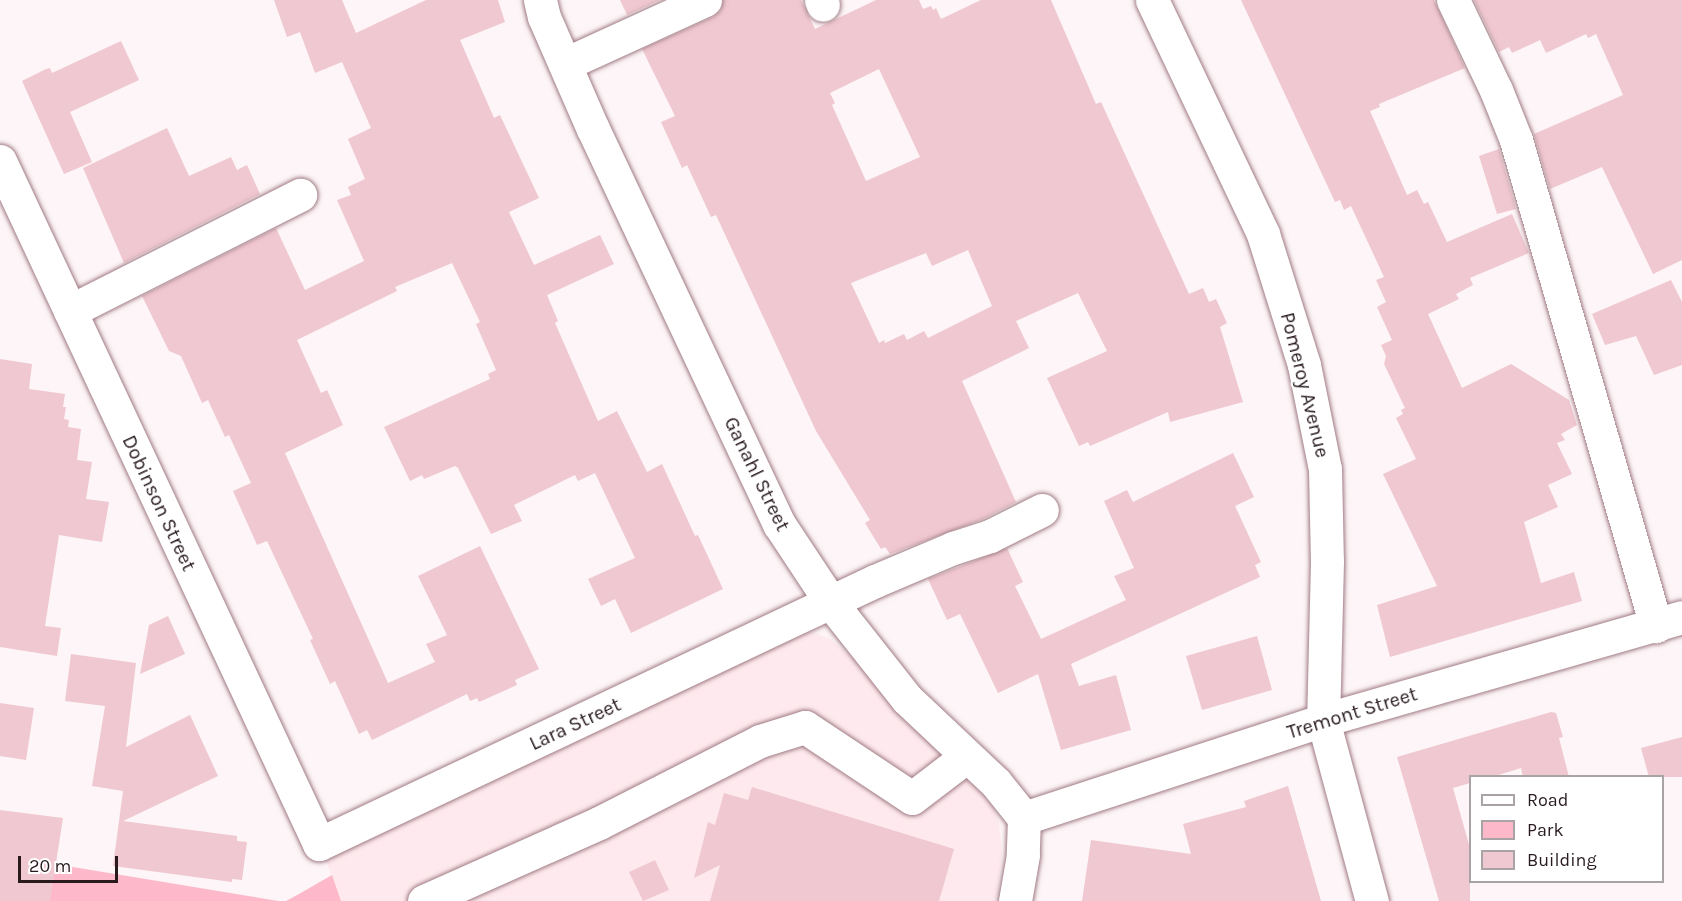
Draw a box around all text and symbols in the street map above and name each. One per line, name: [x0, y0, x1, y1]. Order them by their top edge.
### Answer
street label: Pomeroy Avenue: [1275, 310, 1335, 460]
street label: Ganahl Street: [719, 413, 795, 535]
street label: Dobinson Street: [117, 431, 201, 575]
street label: Tremont Street: [1284, 682, 1420, 744]
street label: Lara Street: [525, 692, 625, 756]
legend: [1469, 775, 1664, 883]
text: Road: [1527, 789, 1568, 811]
text: Park: [1527, 819, 1564, 841]
scale bar: [21, 844, 122, 882]
text: Building: [1527, 849, 1597, 871]
text: 20 m: [29, 855, 71, 877]

